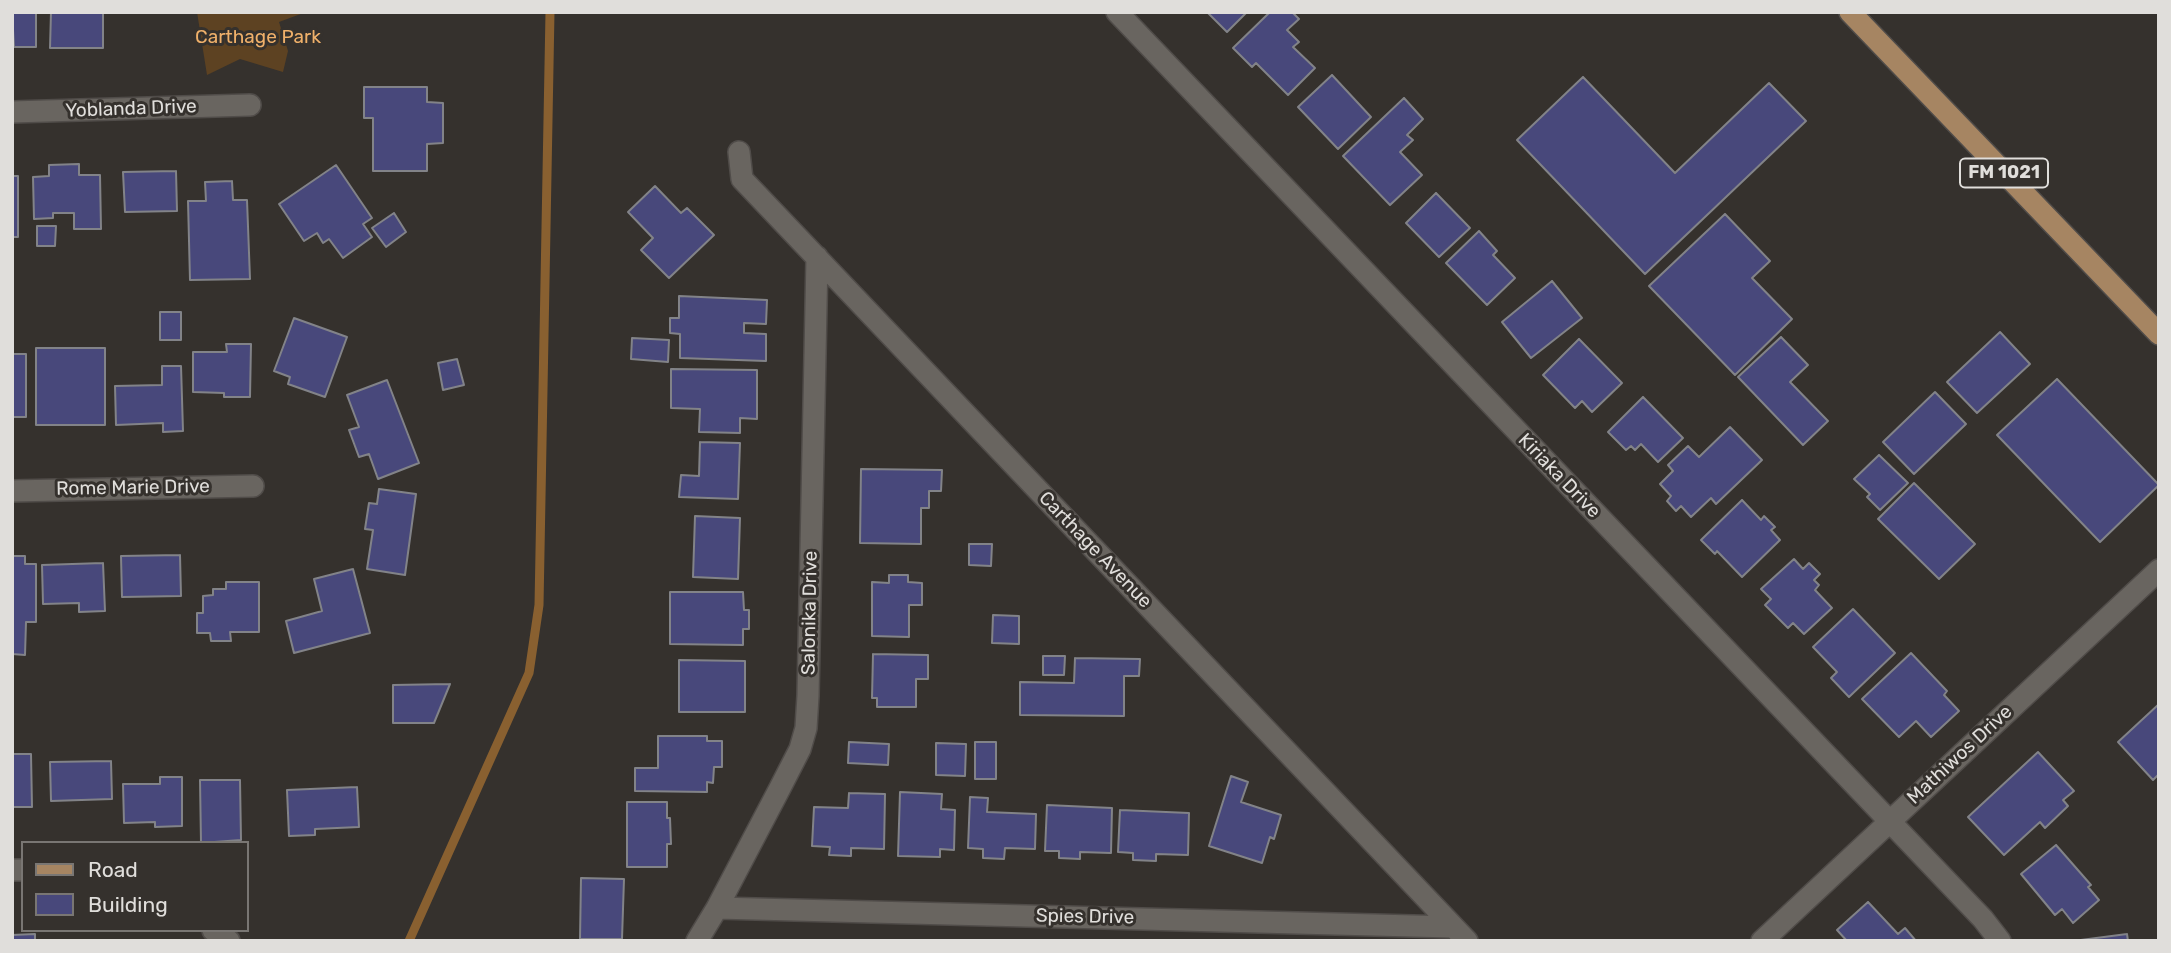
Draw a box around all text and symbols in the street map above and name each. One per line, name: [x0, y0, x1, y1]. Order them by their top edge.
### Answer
park label: Carthage Park: [195, 27, 321, 49]
street label: Yoblanda Drive: [65, 95, 197, 123]
road number: FM 1021: [1960, 158, 2048, 188]
street label: Kiriaka Drive: [1513, 429, 1605, 523]
street label: Rome Marie Drive: [56, 475, 210, 501]
street label: Carthage Avenue: [1034, 487, 1156, 613]
street label: Salonika Drive: [798, 551, 822, 675]
street label: Mathiwos Drive: [1903, 701, 2017, 809]
legend: [21, 841, 248, 932]
text: Road: [88, 857, 138, 882]
text: Building: [88, 892, 168, 917]
street label: Spies Drive: [1036, 905, 1134, 929]

